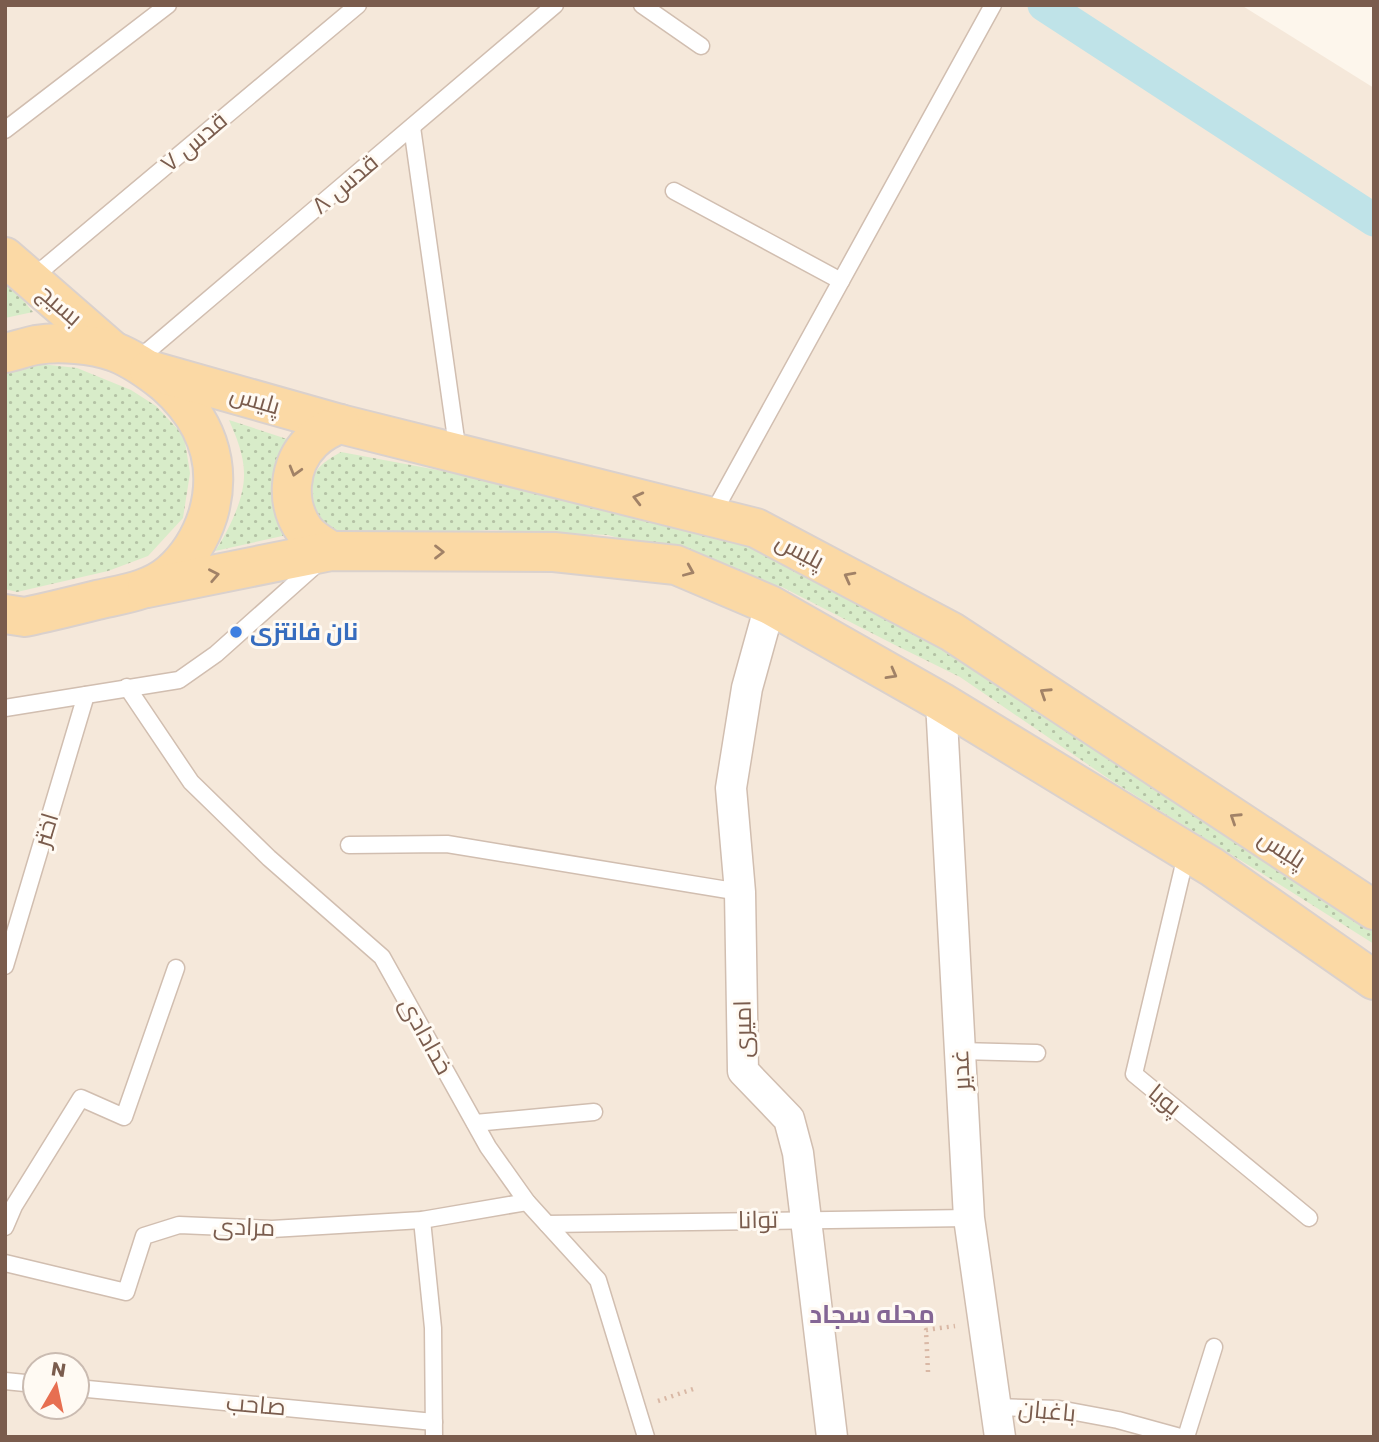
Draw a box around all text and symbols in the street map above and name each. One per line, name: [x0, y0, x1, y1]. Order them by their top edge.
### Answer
street label: قدس ۷: [153, 104, 234, 179]
street label: قدس ۸: [304, 146, 385, 221]
street label: بسیج: [31, 276, 90, 333]
street label: پلیس: [226, 377, 285, 423]
one-way arrow: [289, 465, 304, 477]
one-way arrow: [632, 492, 644, 506]
street label: پلیس: [770, 524, 831, 577]
one-way arrow: [434, 544, 445, 560]
one-way arrow: [682, 563, 694, 577]
one-way arrow: [208, 568, 220, 583]
one-way arrow: [844, 572, 856, 586]
place label: نان فانتزی: [250, 615, 358, 648]
marker: نان فانتزی: [228, 624, 244, 640]
one-way arrow: [884, 666, 897, 679]
one-way arrow: [1040, 688, 1053, 701]
street label: اختر: [24, 809, 66, 853]
one-way arrow: [1230, 814, 1243, 826]
street label: پلیس: [1252, 821, 1313, 877]
street label: خدادادی: [392, 991, 461, 1080]
street label: امیری: [725, 1000, 760, 1058]
street label: غدیر: [943, 1049, 978, 1093]
street label: پویا: [1142, 1076, 1189, 1123]
street label: توانا: [738, 1203, 779, 1236]
street label: مرادی: [212, 1209, 276, 1244]
district label: محله سجاد: [809, 1296, 935, 1332]
north arrow: [21, 1351, 91, 1421]
text: N: [49, 1355, 68, 1384]
street label: صاحب: [225, 1385, 287, 1424]
street label: باغبان: [1017, 1392, 1077, 1429]

